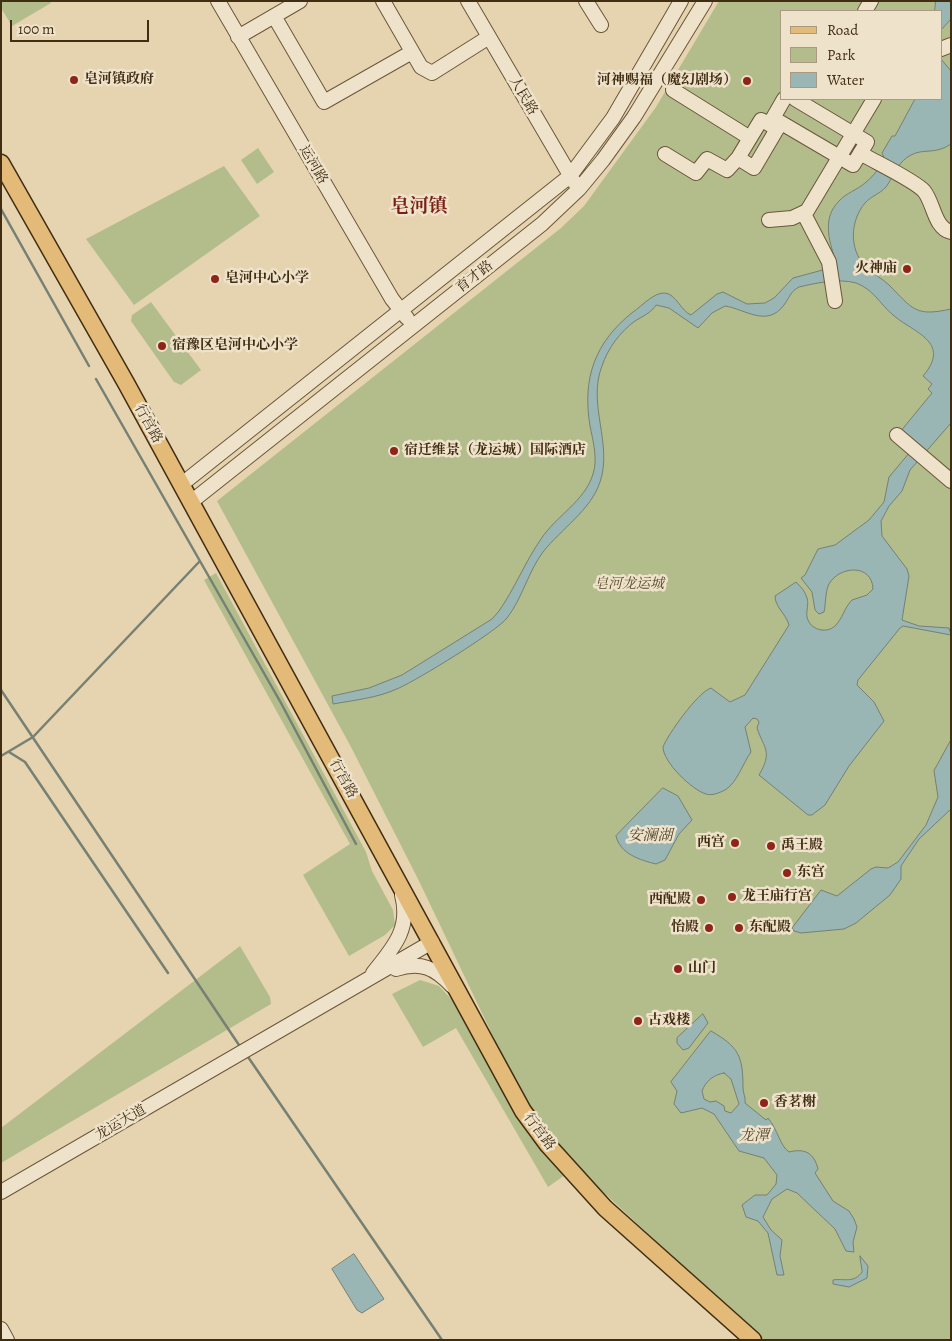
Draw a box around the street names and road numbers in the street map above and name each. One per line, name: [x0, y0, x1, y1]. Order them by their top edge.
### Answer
street label: 人民路: [505, 74, 541, 118]
street label: 运河路: [295, 143, 331, 187]
street label: 育才路: [453, 257, 497, 297]
street label: 行宫路: [130, 402, 166, 446]
street label: 行宫路: [325, 757, 361, 801]
street label: 龙运大道: [93, 1102, 149, 1144]
street label: 行宫路: [520, 1110, 558, 1154]

